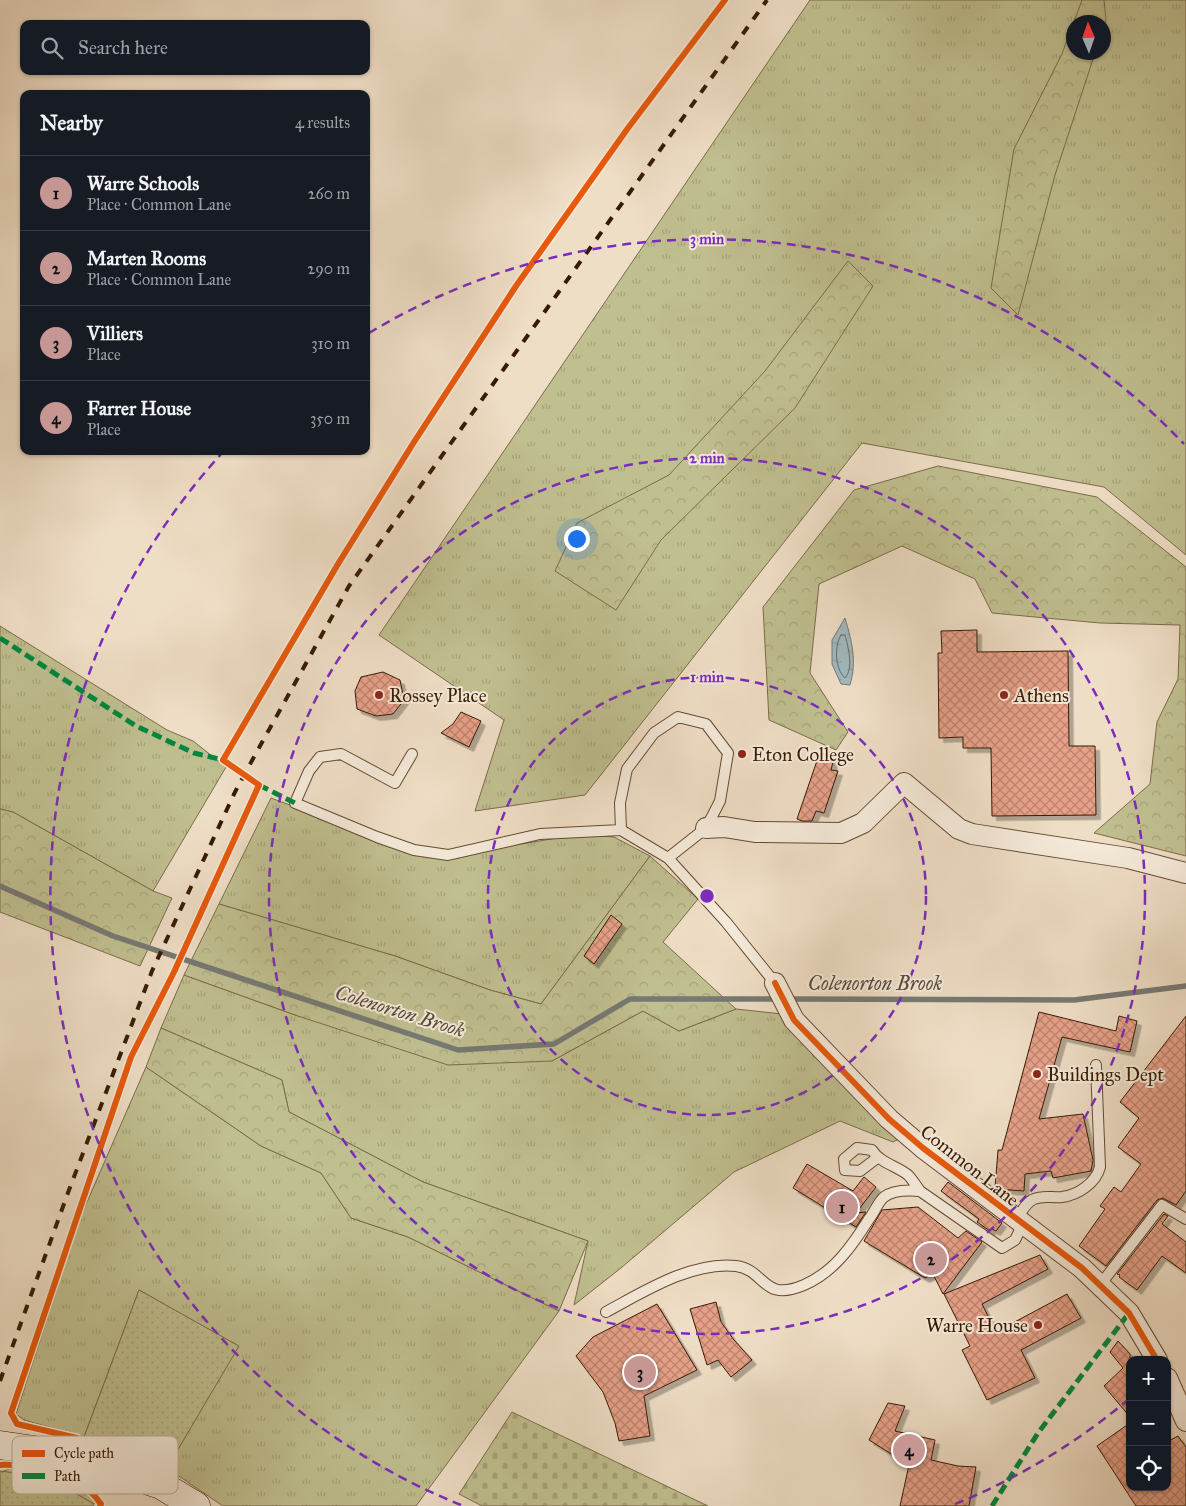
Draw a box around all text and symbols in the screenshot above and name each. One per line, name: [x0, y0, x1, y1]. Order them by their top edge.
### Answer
north arrow: [1066, 15, 1111, 60]
search box: [20, 20, 370, 75]
icon: search: [38, 34, 66, 62]
text: Search here: [78, 36, 168, 59]
text: Nearby: [40, 110, 103, 136]
text: 4 results: [295, 113, 350, 132]
text: Warre Schools: [87, 172, 199, 195]
text: 1: [53, 184, 59, 203]
text: 260 m: [308, 184, 350, 203]
text: Place · Common Lane: [87, 195, 231, 214]
text: 3 min: [690, 230, 725, 249]
text: Marten Rooms: [87, 247, 206, 270]
text: 2: [52, 259, 60, 278]
text: 290 m: [307, 259, 350, 278]
text: Place · Common Lane: [87, 270, 231, 289]
text: Villiers: [87, 322, 143, 345]
text: 3: [53, 334, 59, 353]
text: 310 m: [311, 334, 350, 353]
text: Place: [87, 345, 121, 364]
text: Farrer House: [87, 397, 191, 420]
text: 4: [52, 409, 60, 428]
text: 350 m: [310, 409, 350, 428]
text: Place: [87, 420, 121, 439]
text: 2 min: [689, 449, 726, 467]
your location: [564, 526, 590, 552]
text: 1 min: [690, 668, 725, 686]
place label: Rossey Place: [389, 684, 487, 707]
place label: Athens: [1013, 684, 1069, 707]
marker: Rossey Place: [373, 689, 385, 701]
marker: Athens: [998, 689, 1010, 701]
place label: Eton College: [752, 743, 854, 767]
marker: Eton College: [736, 748, 748, 760]
centre of rings: [698, 887, 716, 905]
water label: Colenorton Brook: [808, 971, 942, 995]
water label: Colenorton Brook: [332, 980, 468, 1042]
place label: Buildings Dept: [1047, 1063, 1164, 1087]
marker: Buildings Dept: [1031, 1068, 1043, 1080]
street label: Common Lane: [916, 1120, 1024, 1211]
pin: 1: [826, 1188, 858, 1226]
pin: 2: [915, 1240, 947, 1278]
place label: Warre House: [926, 1314, 1028, 1337]
marker: Warre House: [1032, 1319, 1044, 1331]
pin: 3: [624, 1353, 656, 1391]
map controls: [1126, 1356, 1171, 1491]
button: +: [1126, 1356, 1171, 1401]
button: −: [1126, 1401, 1171, 1446]
pin: 4: [893, 1431, 925, 1469]
legend: [12, 1436, 178, 1494]
text: Cycle path: [54, 1445, 114, 1462]
button: locate: [1126, 1446, 1171, 1491]
text: Path: [54, 1468, 81, 1485]

